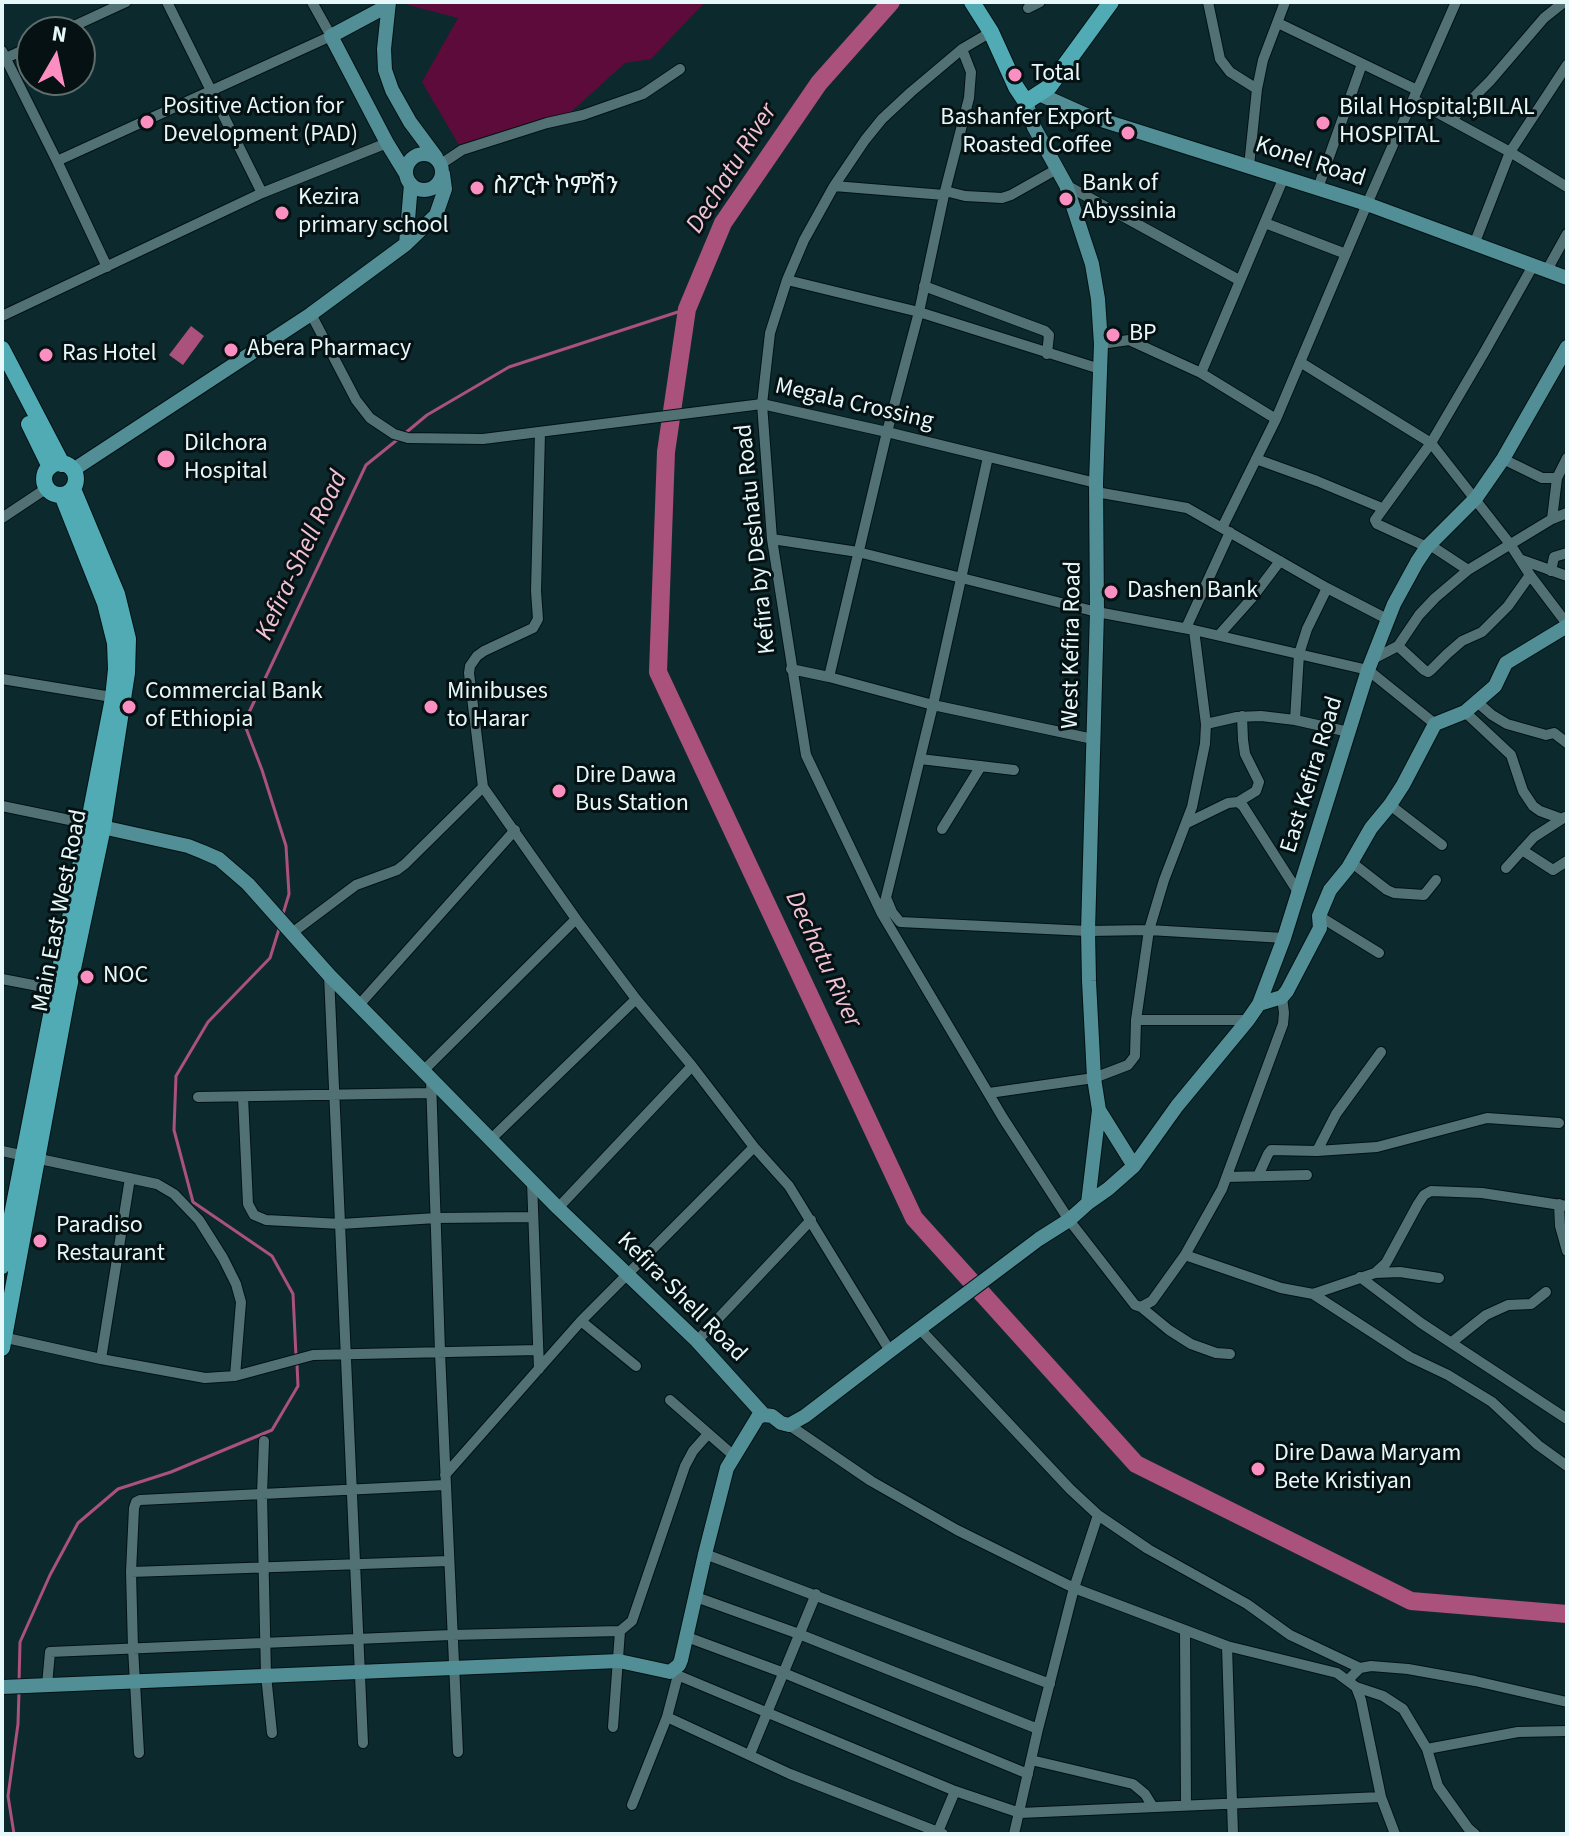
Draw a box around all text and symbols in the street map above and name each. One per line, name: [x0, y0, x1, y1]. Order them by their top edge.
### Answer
north arrow: [16, 16, 96, 96]
text: N: [50, 17, 69, 51]
place label: Total: [1031, 61, 1081, 89]
marker: Total: [1006, 66, 1024, 84]
place label: Positive Action for Development (PAD): [163, 94, 358, 150]
place label: Bilal Hospital;BILAL HOSPITAL: [1339, 95, 1535, 151]
water label: Dechatu River: [681, 98, 785, 240]
place label: Bashanfer Export Roasted Coffee: [940, 105, 1112, 161]
marker: Positive Action for Development (PAD): [138, 113, 156, 131]
marker: Bilal Hospital;BILAL HOSPITAL: [1314, 114, 1332, 132]
marker: Bashanfer Export Roasted Coffee: [1119, 124, 1137, 142]
street label: Konel Road: [1251, 132, 1369, 194]
place label: Bank of Abyssinia: [1082, 171, 1177, 227]
place label: ስፖርት ኮምሽን: [493, 174, 618, 202]
marker: ስፖርት ኮምሽን: [468, 179, 486, 197]
place label: Kezira primary school: [298, 185, 449, 241]
marker: Bank of Abyssinia: [1057, 190, 1075, 208]
marker: Kezira primary school: [273, 204, 291, 222]
place label: BP: [1129, 321, 1157, 349]
marker: BP: [1104, 326, 1122, 344]
place label: Abera Pharmacy: [247, 336, 411, 364]
place label: Ras Hotel: [62, 341, 157, 369]
marker: Abera Pharmacy: [222, 341, 240, 359]
marker: Ras Hotel: [37, 346, 55, 364]
street label: Megala Crossing: [772, 373, 936, 437]
street label: Kefira by Deshatu Road: [731, 422, 783, 656]
place label: Dilchora Hospital: [184, 431, 268, 487]
marker: Dilchora Hospital: [155, 448, 177, 470]
water label: Kefira-Shell Road: [250, 466, 356, 646]
street label: West Kefira Road: [1057, 561, 1089, 729]
place label: Dashen Bank: [1127, 578, 1258, 606]
marker: Dashen Bank: [1102, 583, 1120, 601]
place label: Commercial Bank of Ethiopia: [145, 679, 323, 735]
place label: Minibuses to Harar: [447, 679, 548, 735]
street label: East Kefira Road: [1276, 693, 1350, 857]
marker: Commercial Bank of Ethiopia: [120, 698, 138, 716]
marker: Minibuses to Harar: [422, 698, 440, 716]
place label: Dire Dawa Bus Station: [575, 763, 689, 819]
marker: Dire Dawa Bus Station: [550, 782, 568, 800]
street label: Main East West Road: [27, 807, 95, 1015]
water label: Dechatu River: [777, 887, 867, 1033]
place label: NOC: [103, 963, 148, 991]
marker: NOC: [78, 968, 96, 986]
place label: Paradiso Restaurant: [56, 1213, 165, 1269]
street label: Kefira-Shell Road: [610, 1227, 752, 1369]
marker: Paradiso Restaurant: [31, 1232, 49, 1250]
place label: Dire Dawa Maryam Bete Kristiyan: [1274, 1441, 1461, 1497]
marker: Dire Dawa Maryam Bete Kristiyan: [1249, 1460, 1267, 1478]

